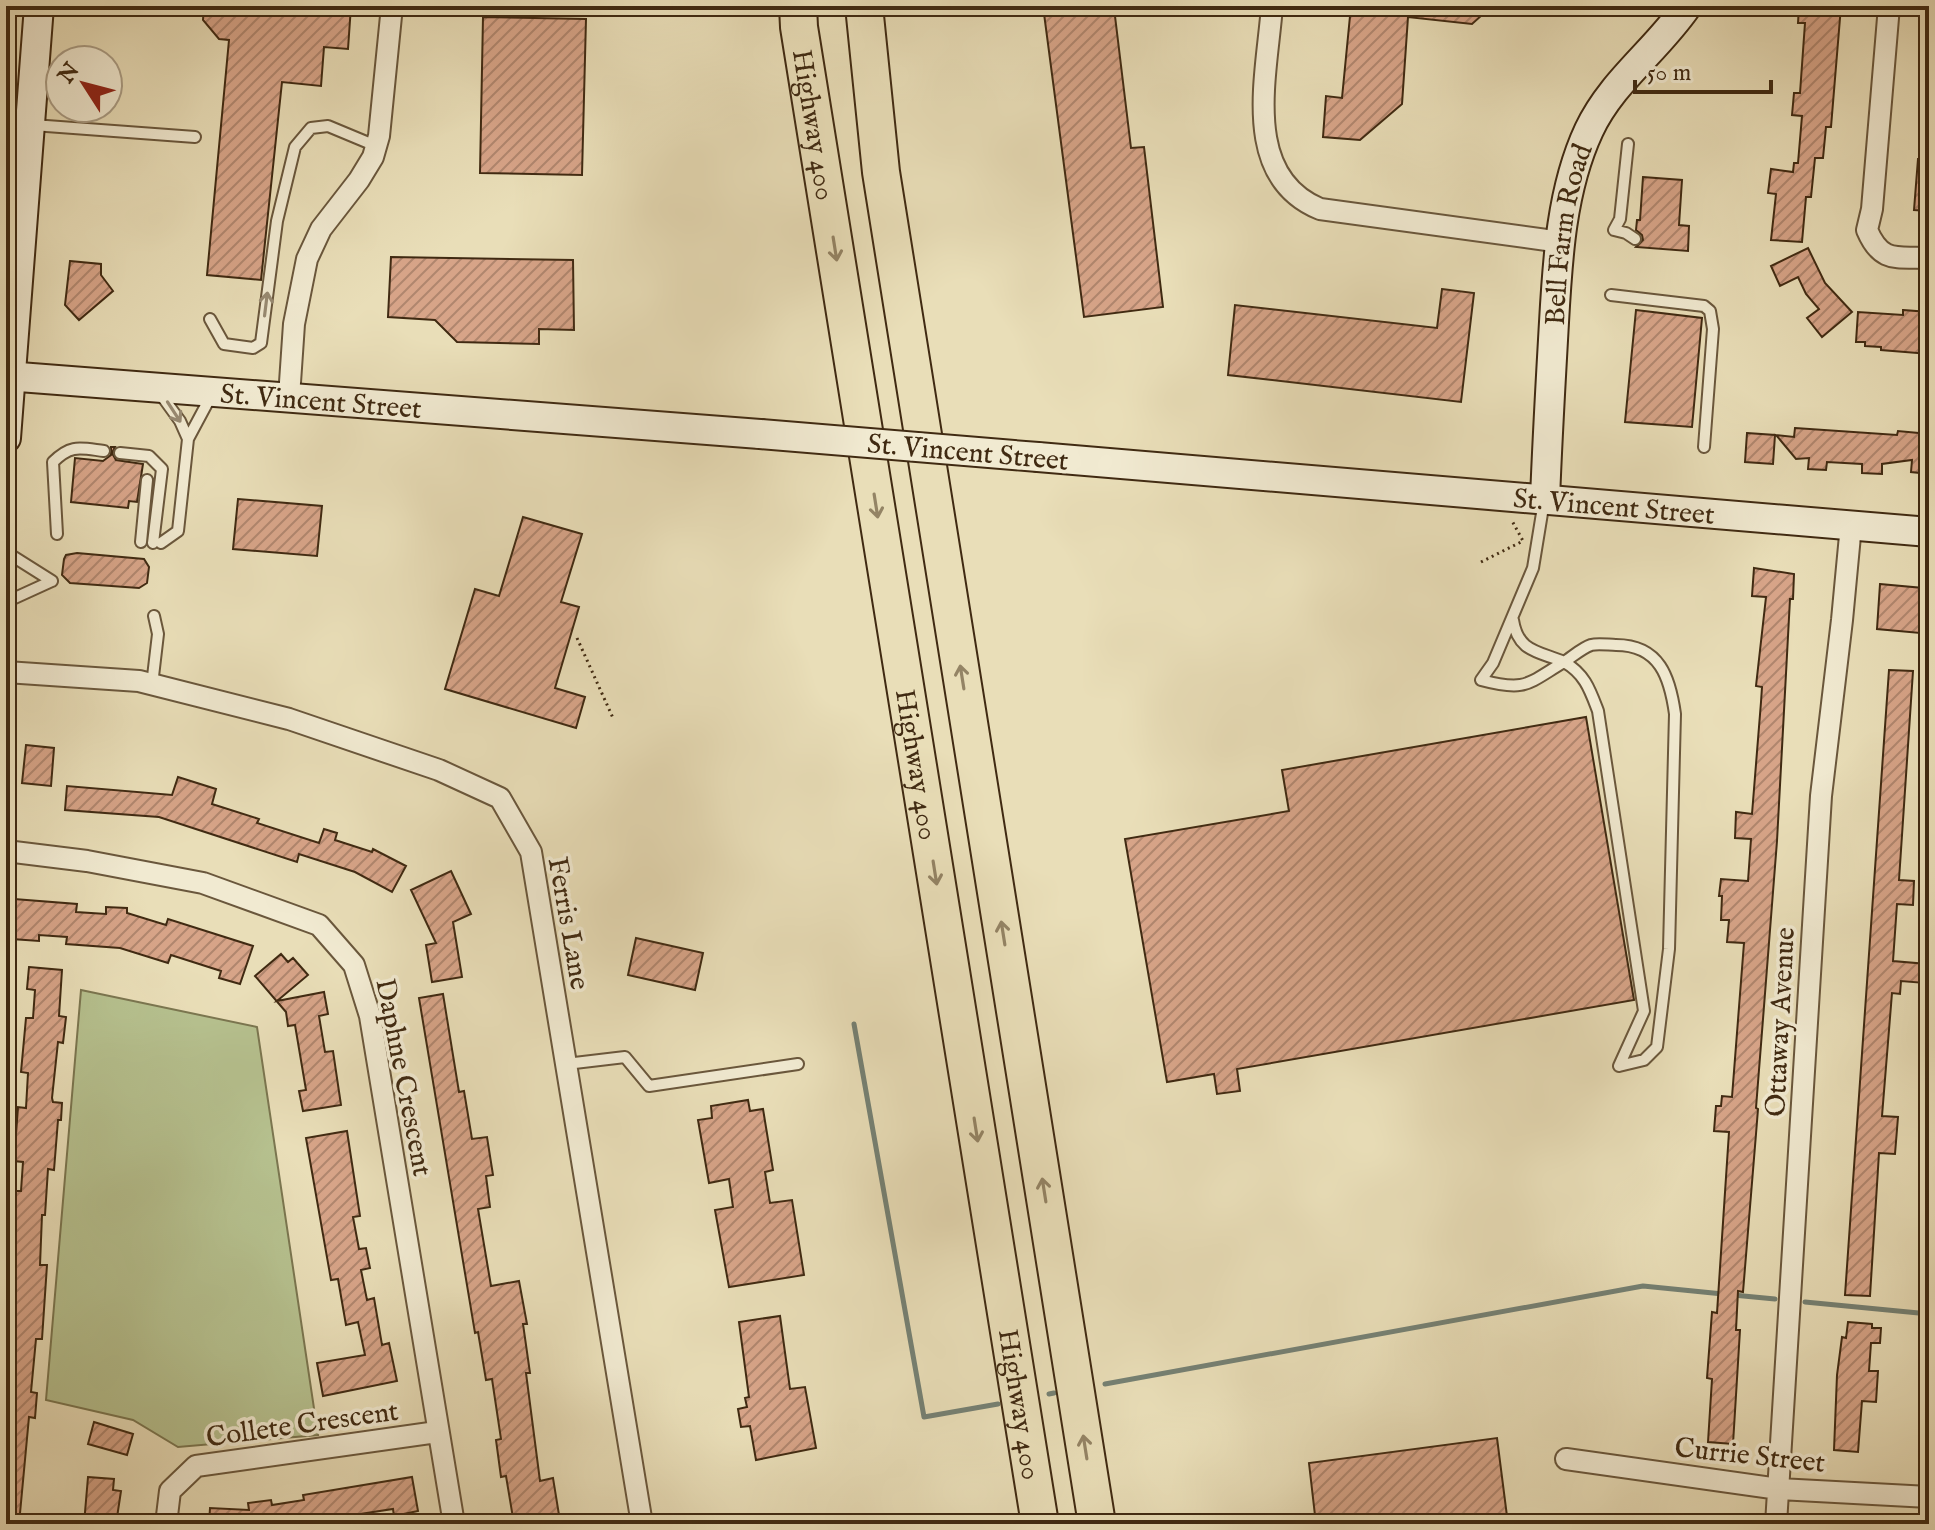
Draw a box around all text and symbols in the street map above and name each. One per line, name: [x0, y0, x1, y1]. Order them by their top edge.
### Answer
north arrow: [44, 44, 124, 124]
scale bar: [1635, 44, 1771, 94]
street label: Highway 400: [783, 47, 842, 203]
text: N: [52, 57, 86, 90]
text: 50 m: [1647, 58, 1691, 89]
street label: Bell Farm Road: [1539, 139, 1601, 326]
one-way arrow: [828, 236, 843, 261]
one-way arrow: [259, 292, 274, 317]
street label: St. Vincent Street: [219, 378, 423, 428]
one-way arrow: [165, 400, 182, 422]
street label: St. Vincent Street: [866, 427, 1070, 480]
street label: St. Vincent Street: [1512, 482, 1716, 534]
one-way arrow: [869, 493, 884, 518]
one-way arrow: [954, 665, 969, 690]
street label: Highway 400: [886, 687, 945, 843]
street label: Ferris Lane: [539, 854, 596, 993]
one-way arrow: [928, 860, 943, 885]
one-way arrow: [995, 921, 1010, 947]
street label: Ottaway Avenue: [1759, 926, 1804, 1118]
street label: Daphne Crescent: [366, 976, 439, 1180]
one-way arrow: [969, 1117, 984, 1142]
one-way arrow: [1035, 1178, 1050, 1203]
street label: Highway 400: [989, 1327, 1048, 1483]
street label: Collete Crescent: [204, 1395, 401, 1456]
street label: Currie Street: [1673, 1431, 1827, 1482]
one-way arrow: [1076, 1435, 1091, 1460]

